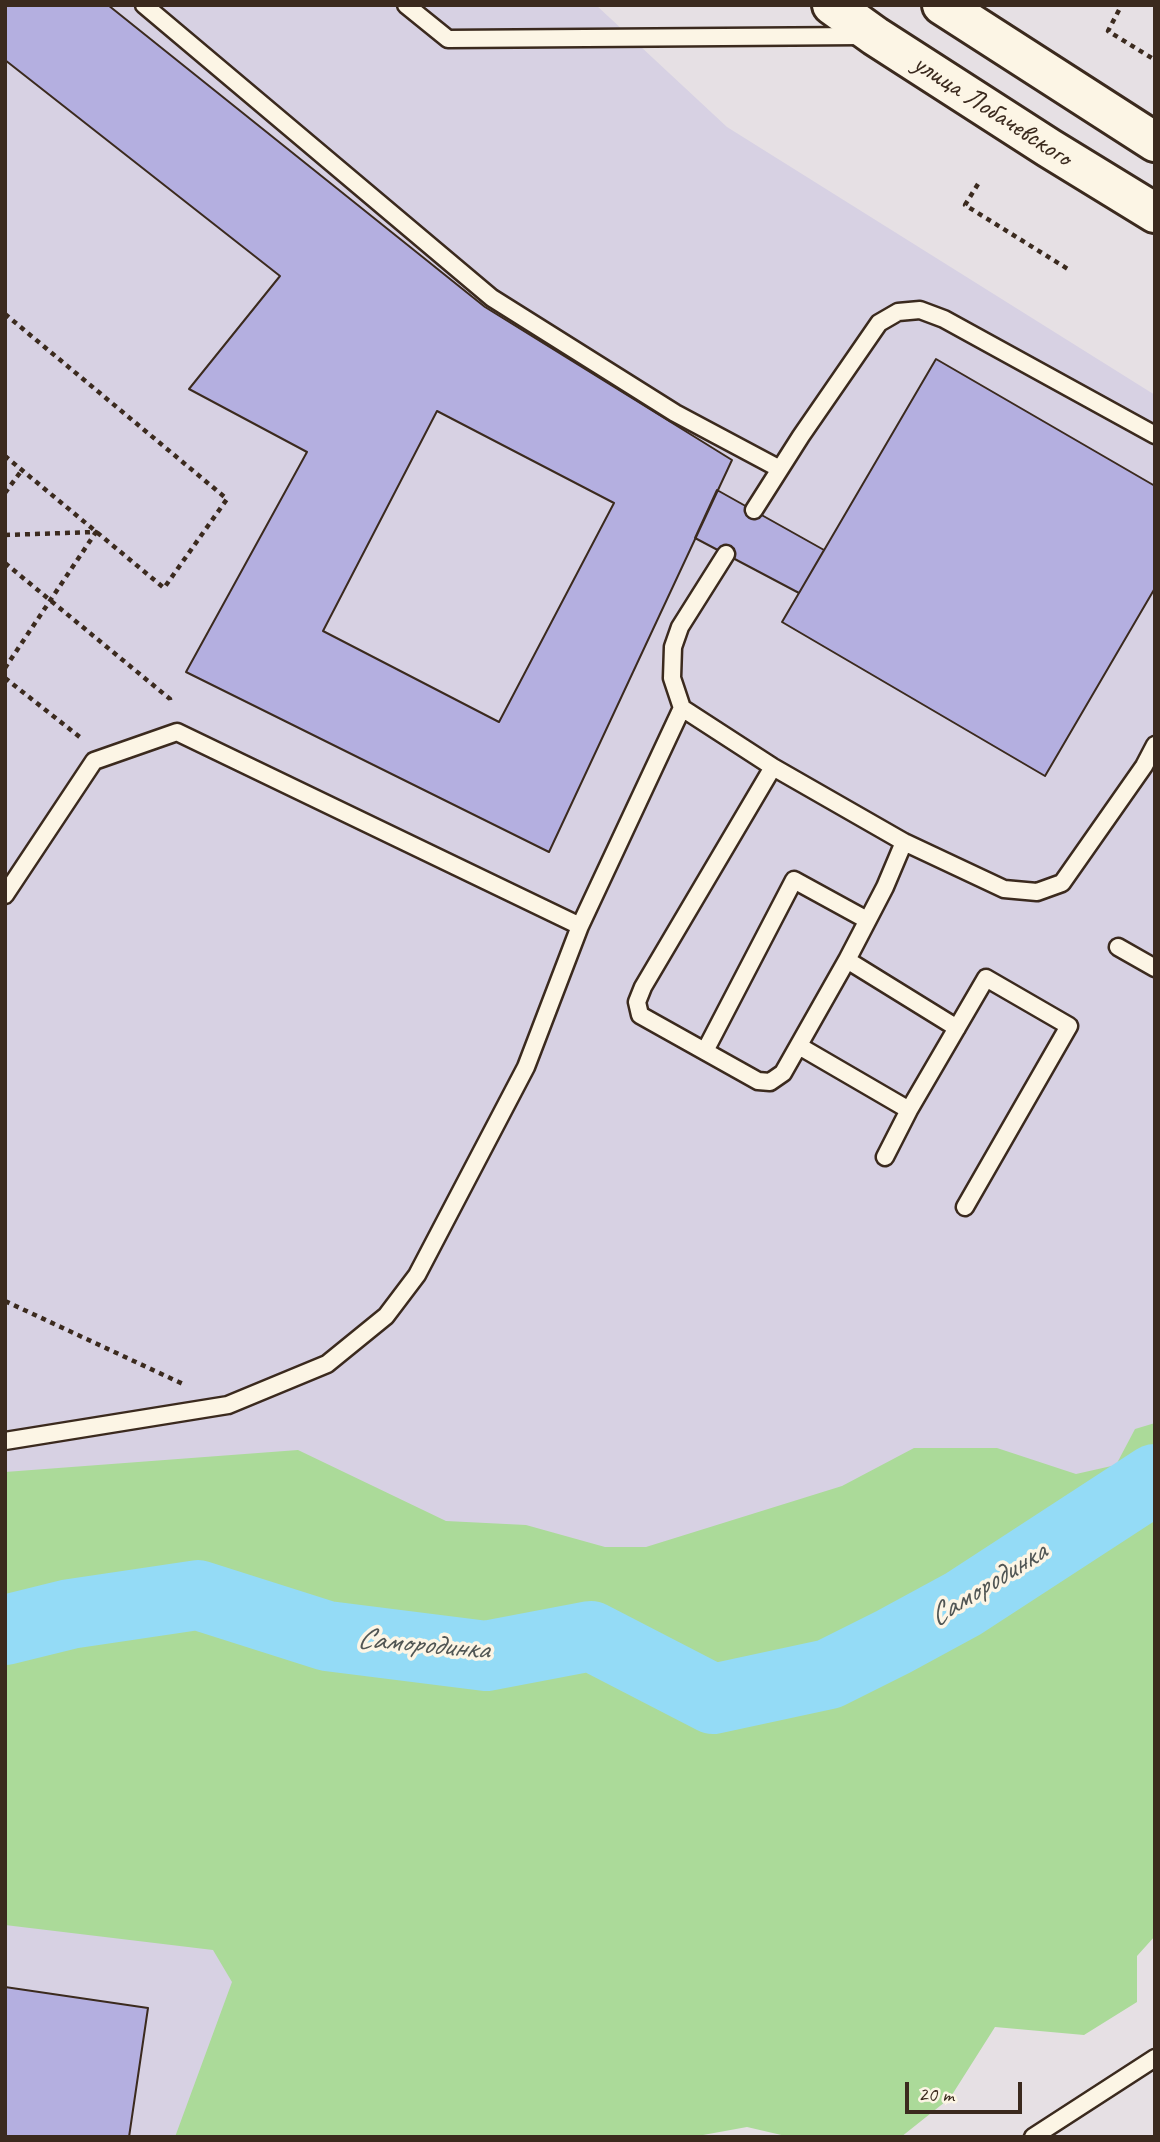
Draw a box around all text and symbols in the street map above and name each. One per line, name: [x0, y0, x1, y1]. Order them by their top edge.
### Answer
street label: улица Лобачевского: [906, 47, 1078, 175]
water label: Самородинка: [922, 1535, 1054, 1635]
water label: Самородинка: [356, 1621, 490, 1669]
scale bar: [908, 2068, 1025, 2112]
text: 20 m: [918, 2081, 954, 2107]

